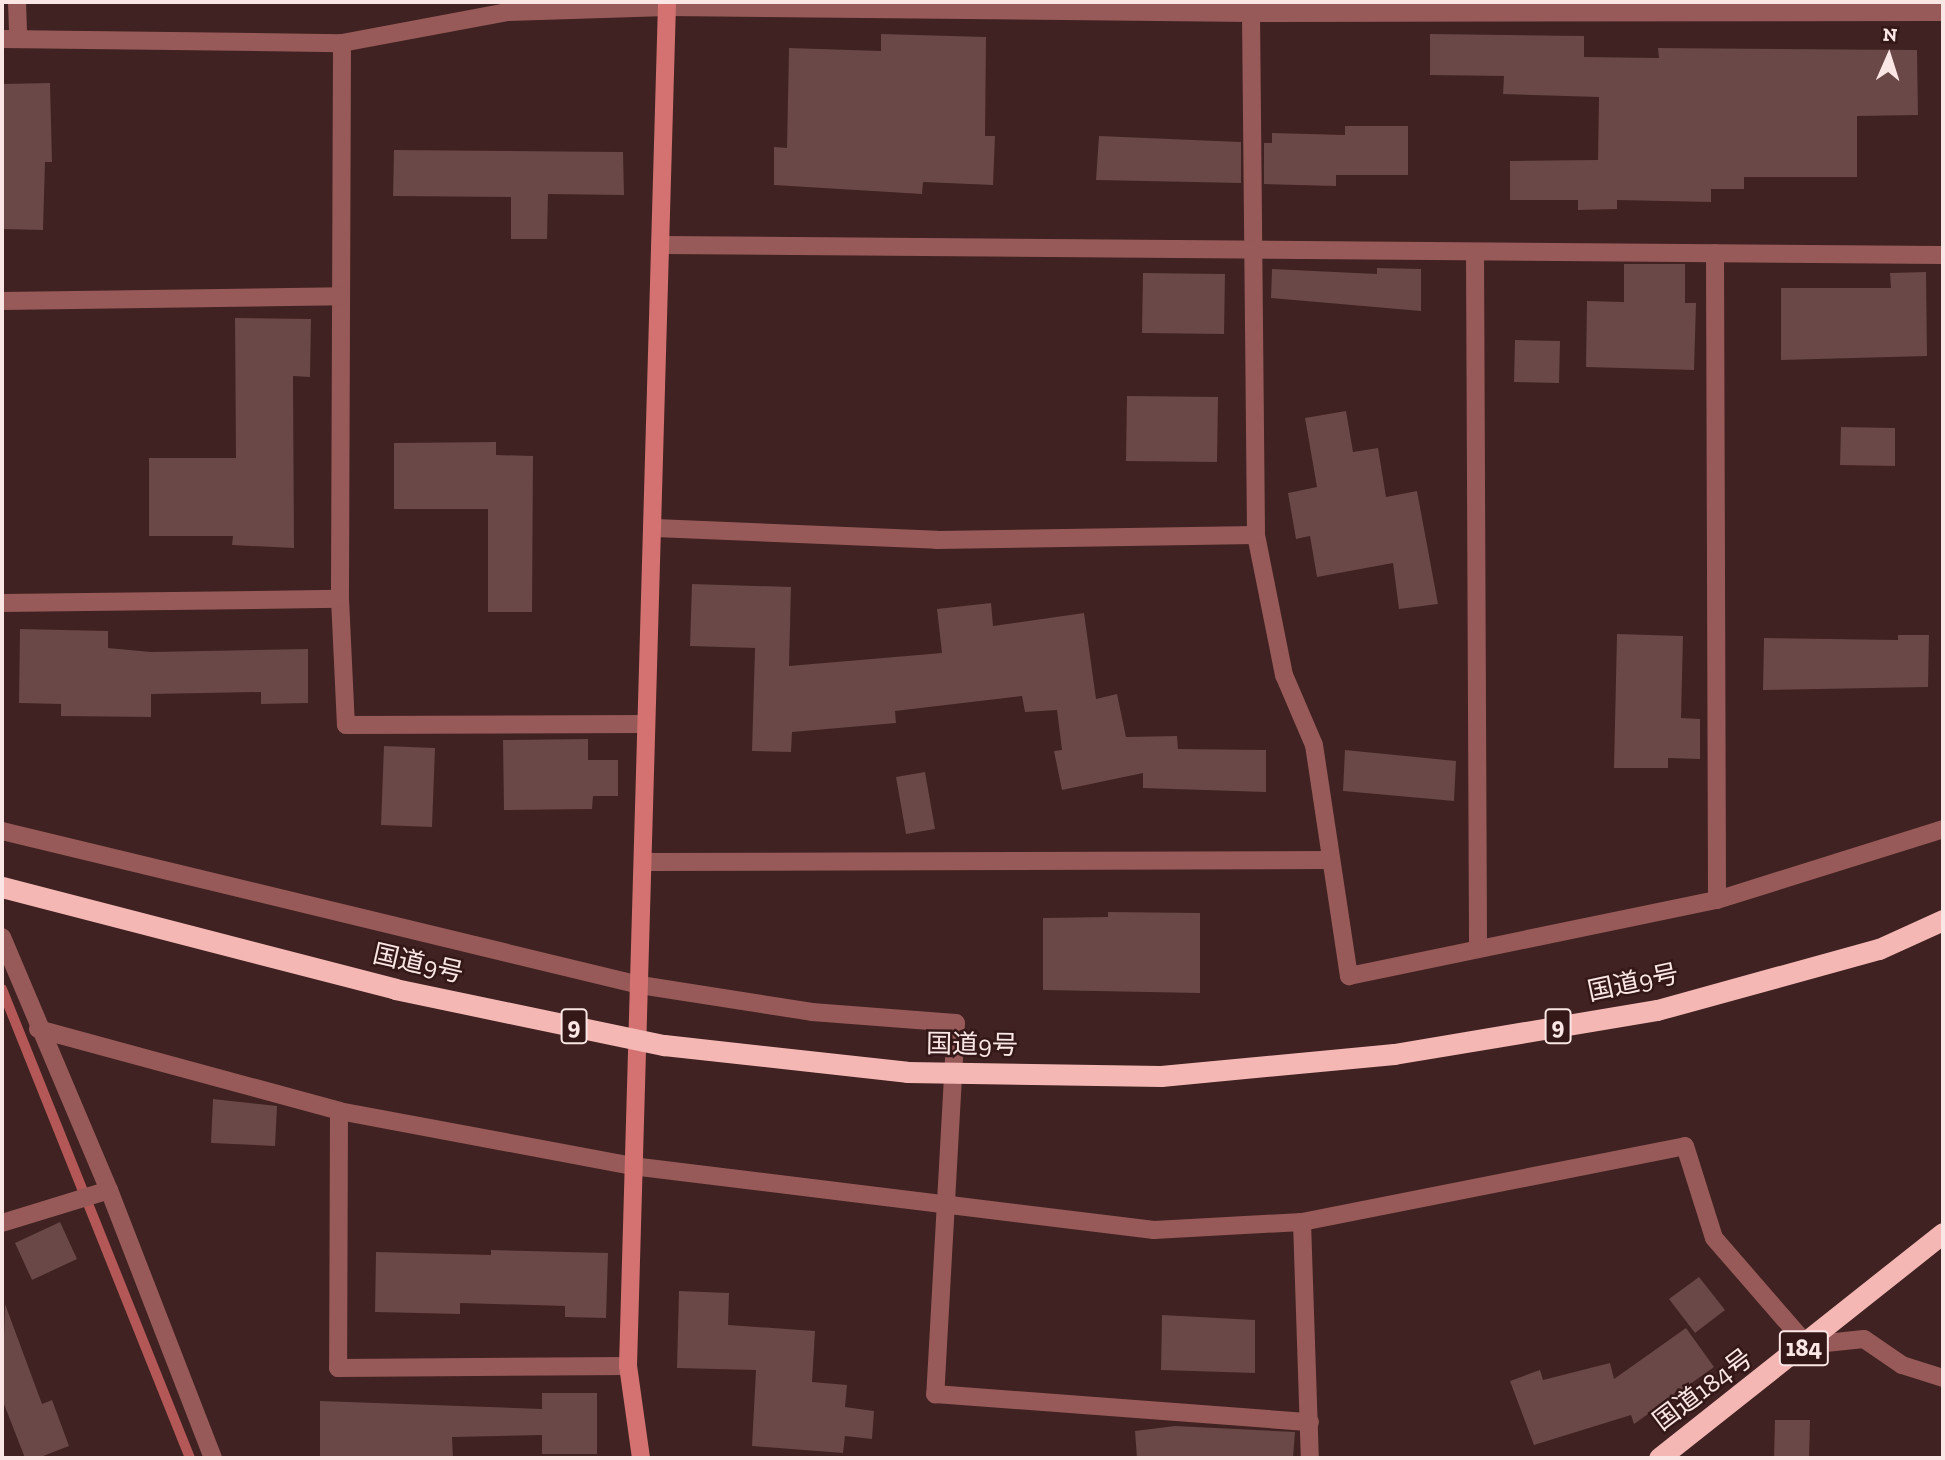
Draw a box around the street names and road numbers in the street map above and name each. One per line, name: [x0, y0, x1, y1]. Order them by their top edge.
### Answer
street label: 国道9号: [370, 938, 466, 990]
street label: 国道9号: [1585, 958, 1681, 1008]
road number: 9: [560, 1006, 588, 1046]
road number: 9: [1544, 1006, 1572, 1046]
street label: 国道9号: [926, 1029, 1018, 1061]
road number: 184: [1778, 1328, 1830, 1368]
street label: 国道184号: [1647, 1343, 1759, 1437]

